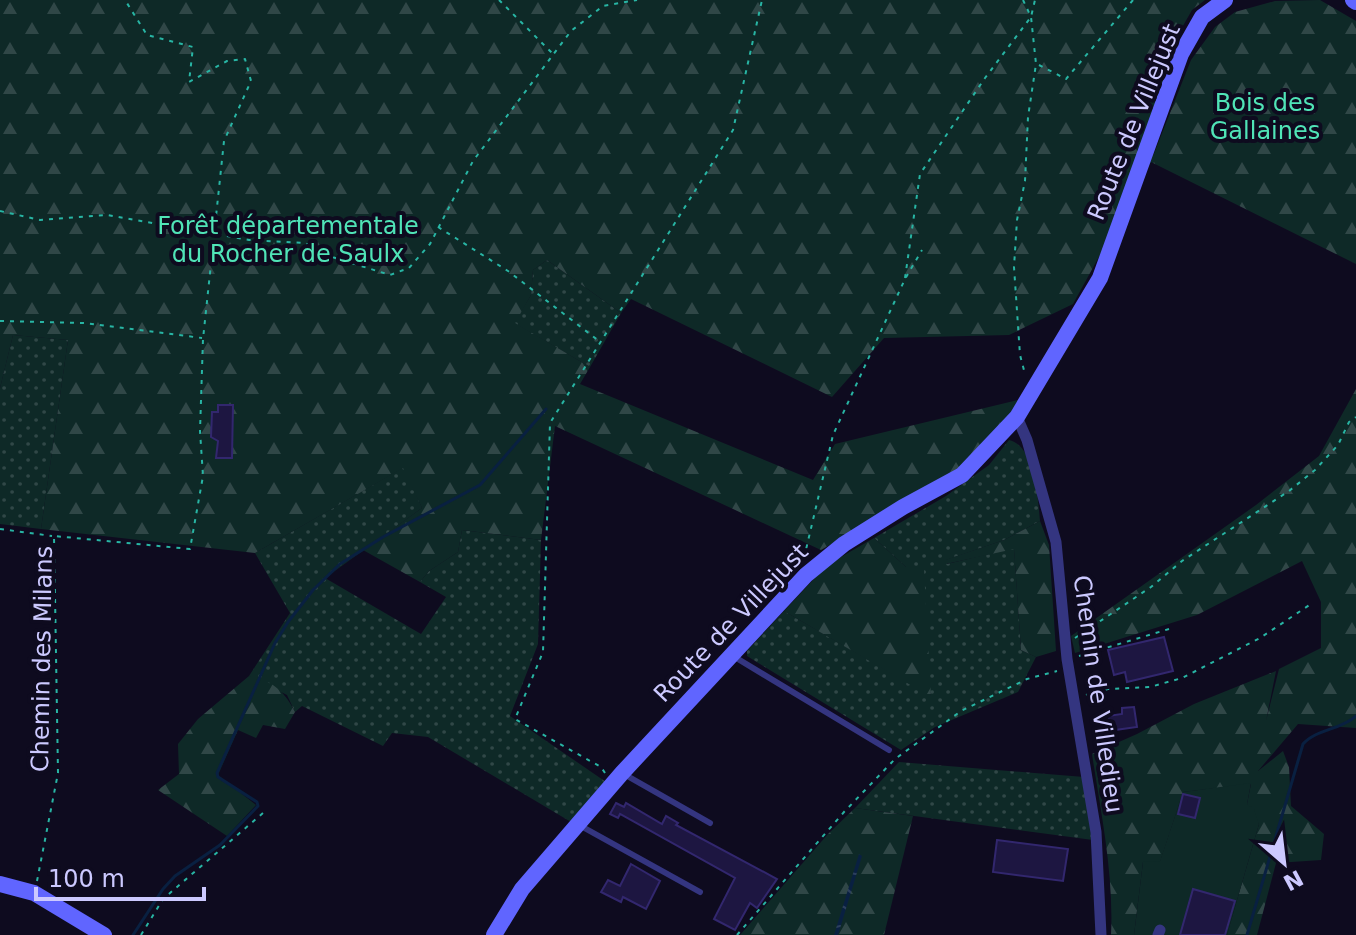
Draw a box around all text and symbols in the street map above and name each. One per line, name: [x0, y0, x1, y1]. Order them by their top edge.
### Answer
street label: Route de Villejust: [1082, 20, 1186, 224]
park label: Bois des Gallaines: [1210, 89, 1320, 145]
park label: Forêt départementale du Rocher de Saulx: [157, 212, 419, 268]
street label: Route de Villejust: [648, 538, 814, 708]
street label: Chemin des Milans: [26, 546, 58, 772]
street label: Chemin de Villedieu: [1067, 573, 1129, 815]
north arrow: [1244, 823, 1324, 903]
scale bar: [36, 851, 204, 901]
text: 100 m: [48, 865, 125, 893]
text: N: [1279, 865, 1307, 896]

